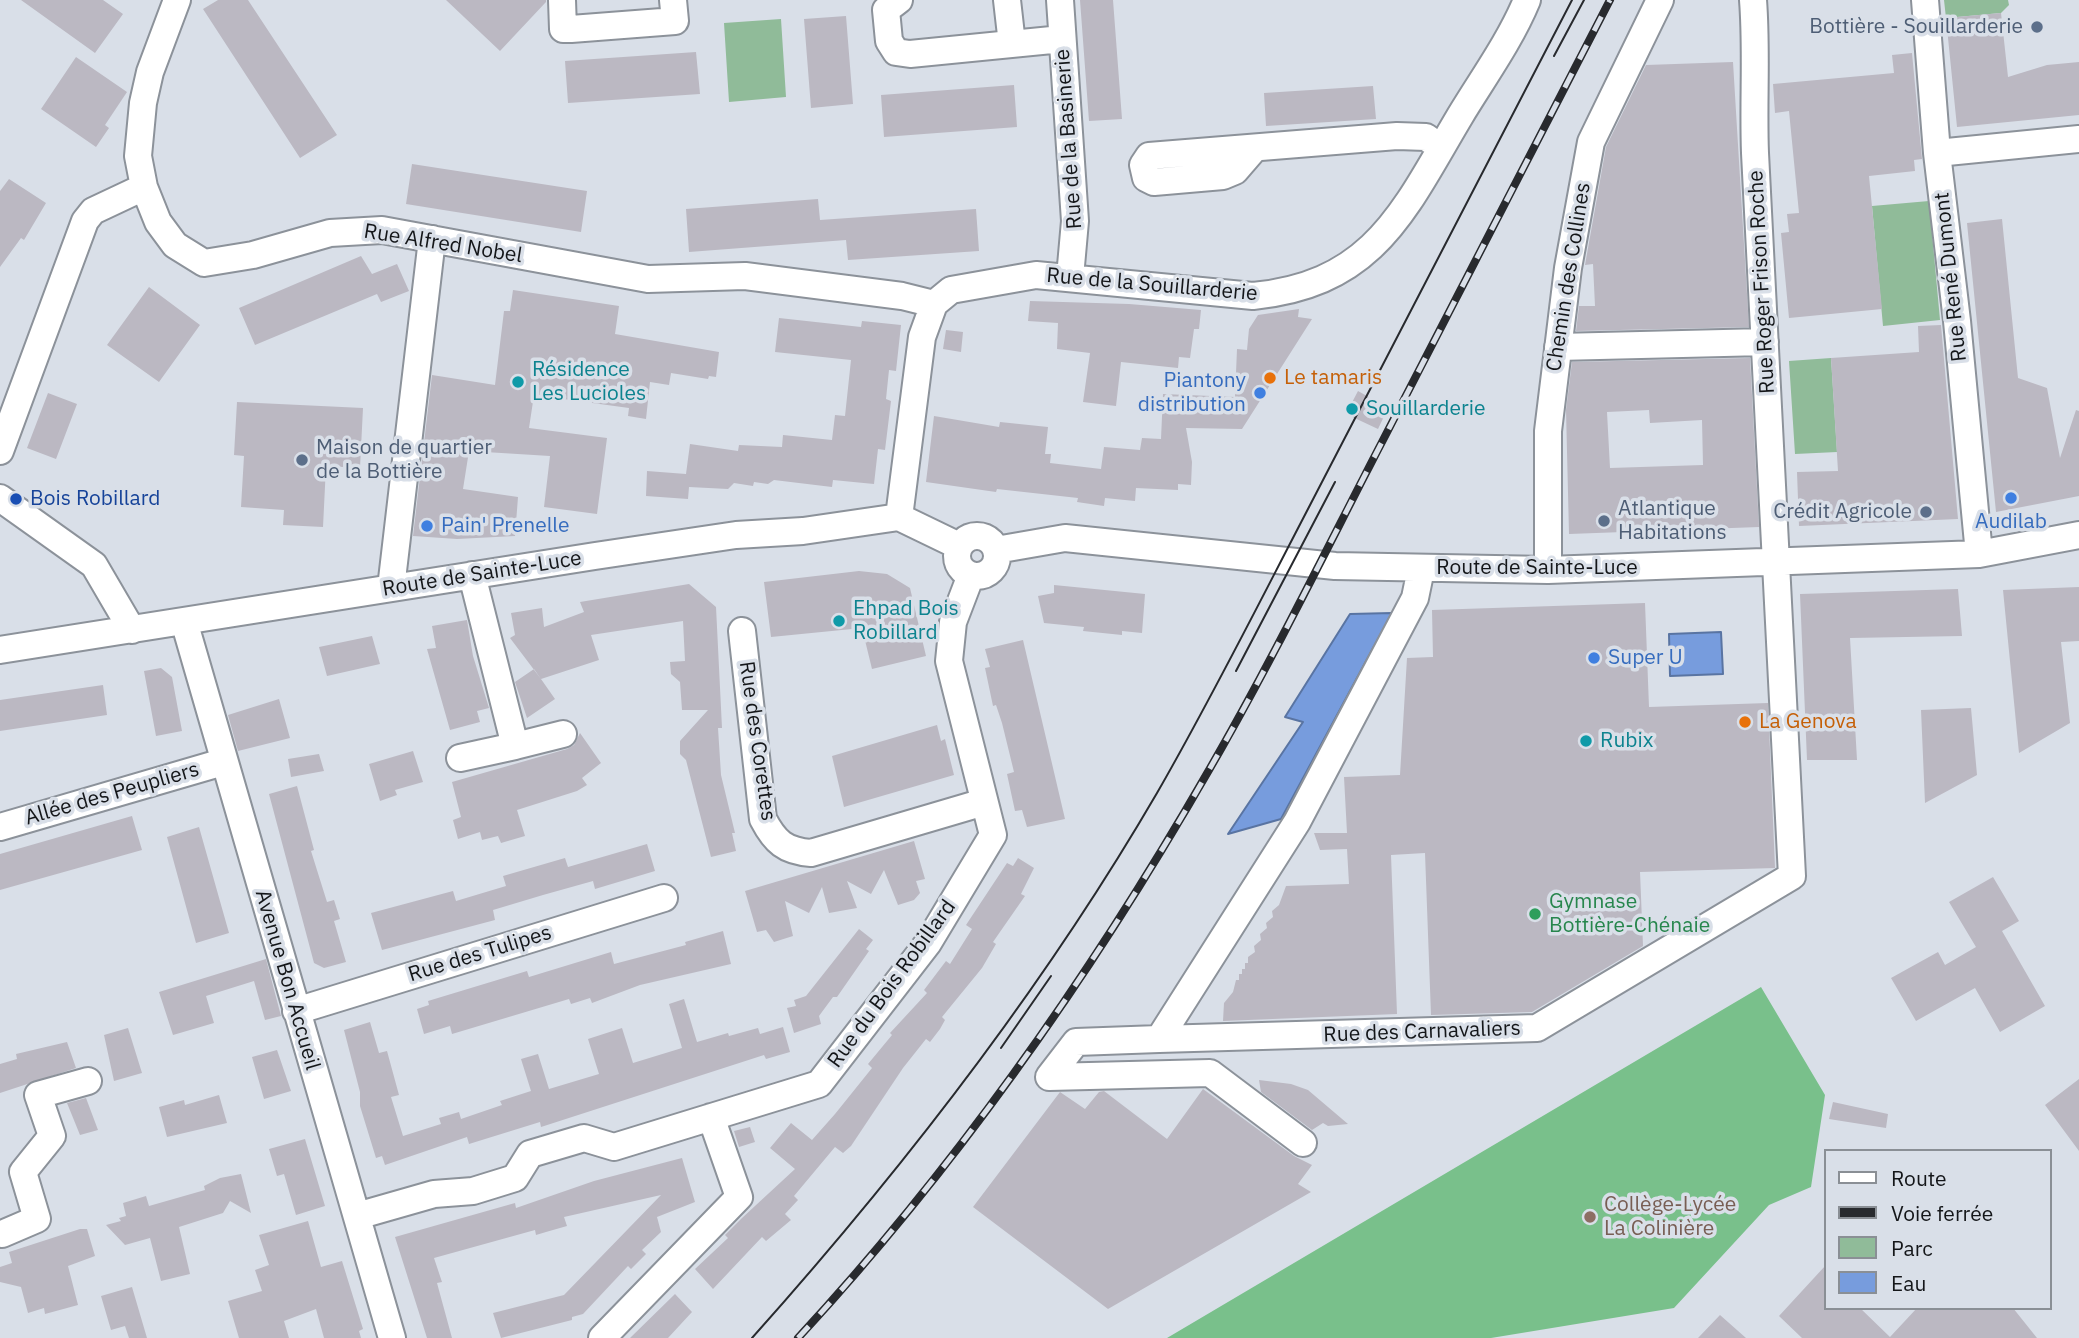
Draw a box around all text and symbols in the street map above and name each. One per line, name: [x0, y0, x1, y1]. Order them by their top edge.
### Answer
place label: Bottière - Souillarderie: [1809, 14, 2023, 40]
marker: Bottière - Souillarderie: [2029, 19, 2045, 35]
street label: Rue de la Basinerie: [1050, 48, 1088, 230]
street label: Rue Roger Frison Roche: [1744, 170, 1780, 394]
street label: Chemin des Collines: [1542, 181, 1596, 373]
street label: Rue René Dumont: [1930, 191, 1972, 363]
street label: Rue Alfred Nobel: [362, 219, 524, 269]
street label: Rue de la Souillarderie: [1045, 263, 1259, 307]
place label: Résidence Les Lucioles: [532, 357, 646, 407]
place label: Le tamaris: [1284, 365, 1382, 391]
place label: Piantony distribution: [1138, 368, 1246, 418]
marker: Le tamaris: [1262, 370, 1278, 386]
marker: Résidence Les Lucioles: [510, 374, 526, 390]
marker: Piantony distribution: [1252, 385, 1268, 401]
place label: Souillarderie: [1366, 396, 1485, 422]
marker: Souillarderie: [1344, 401, 1360, 417]
place label: Maison de quartier de la Bottière: [316, 435, 492, 485]
marker: Maison de quartier de la Bottière: [294, 452, 310, 468]
place label: Bois Robillard: [30, 486, 161, 512]
marker: Audilab: [2003, 490, 2019, 506]
marker: Bois Robillard: [8, 491, 24, 507]
place label: Atlantique Habitations: [1618, 496, 1727, 546]
place label: Crédit Agricole: [1773, 499, 1912, 525]
marker: Crédit Agricole: [1918, 504, 1934, 520]
place label: Audilab: [1975, 509, 2047, 535]
place label: Pain' Prenelle: [441, 513, 570, 539]
marker: Atlantique Habitations: [1596, 513, 1612, 529]
marker: Pain' Prenelle: [419, 518, 435, 534]
street label: Route de Sainte-Luce: [381, 546, 583, 602]
street label: Route de Sainte-Luce: [1436, 555, 1638, 581]
place label: Ehpad Bois Robillard: [853, 596, 959, 646]
marker: Ehpad Bois Robillard: [831, 613, 847, 629]
place label: Super U: [1608, 645, 1683, 671]
marker: Super U: [1586, 650, 1602, 666]
street label: Rue des Corettes: [733, 660, 781, 822]
place label: La Genova: [1759, 709, 1857, 735]
marker: La Genova: [1737, 714, 1753, 730]
place label: Rubix: [1600, 728, 1653, 754]
marker: Rubix: [1578, 733, 1594, 749]
street label: Allée des Peupliers: [22, 757, 202, 831]
street label: Avenue Bon Accueil: [249, 887, 325, 1073]
place label: Gymnase Bottière-Chénaie: [1549, 889, 1710, 939]
street label: Rue du Bois Robillard: [823, 895, 961, 1073]
marker: Gymnase Bottière-Chénaie: [1527, 906, 1543, 922]
street label: Rue des Tulipes: [405, 920, 555, 988]
street label: Rue des Carnavaliers: [1323, 1016, 1521, 1048]
legend: [1824, 1149, 2051, 1310]
text: Route: [1891, 1164, 1947, 1192]
place label: Collège-Lycée La Colinière: [1604, 1192, 1736, 1242]
text: Voie ferrée: [1891, 1199, 1993, 1227]
marker: Collège-Lycée La Colinière: [1582, 1209, 1598, 1225]
text: Parc: [1891, 1234, 1933, 1262]
text: Eau: [1891, 1269, 1926, 1297]

